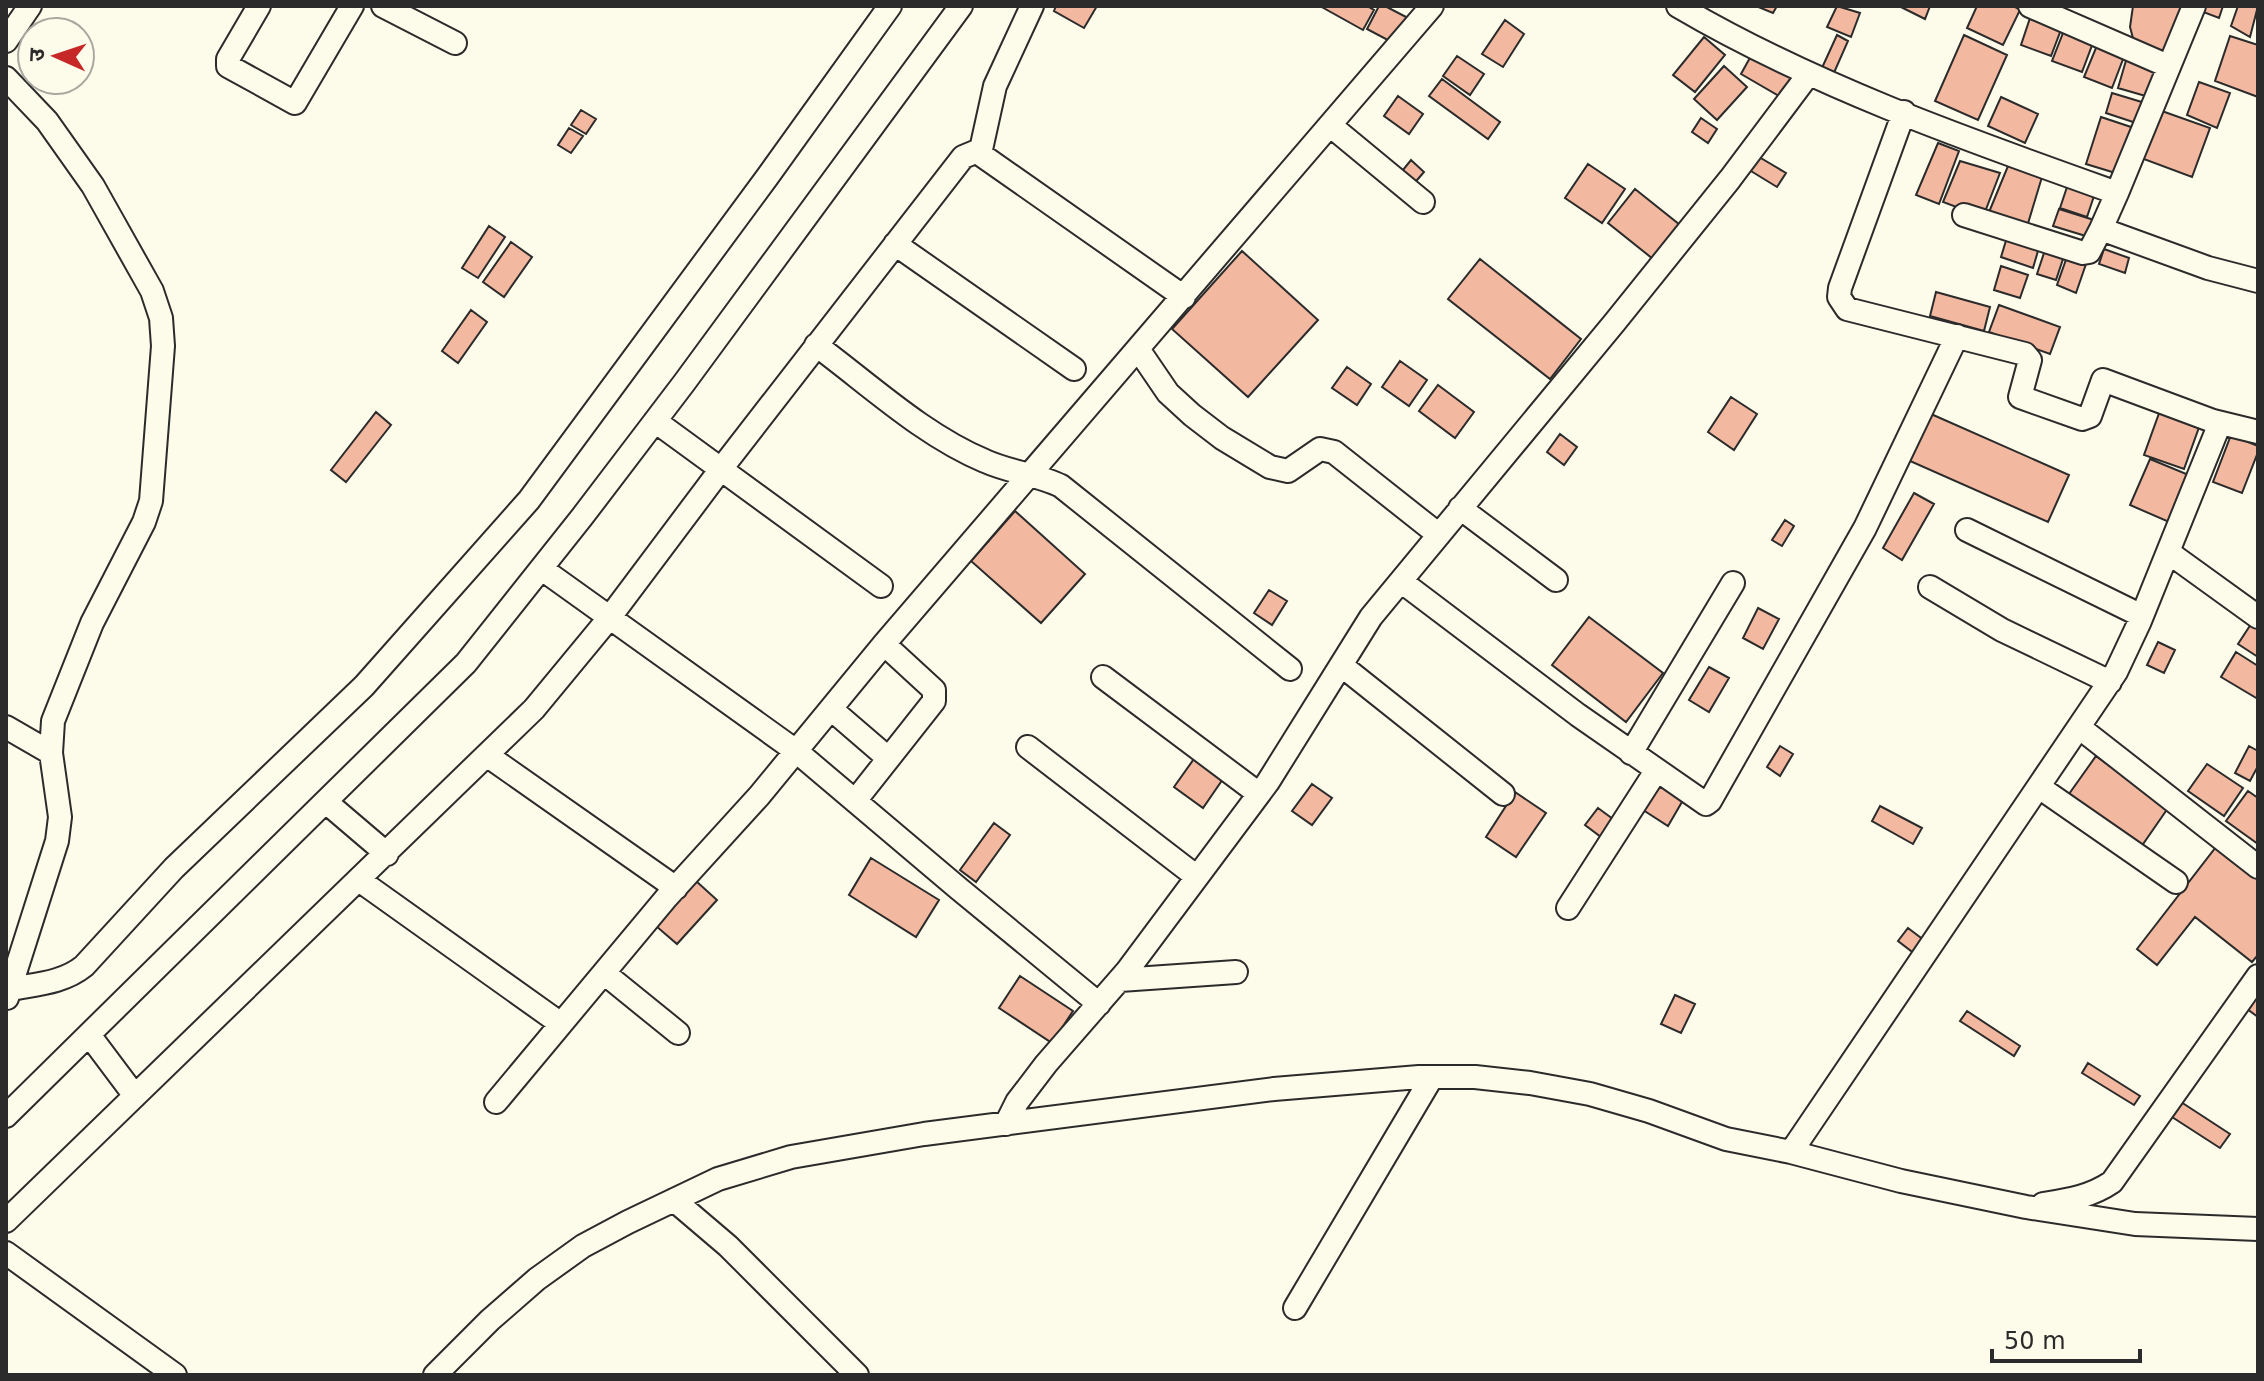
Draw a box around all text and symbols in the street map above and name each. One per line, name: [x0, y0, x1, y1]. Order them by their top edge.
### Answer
north arrow: [16, 16, 96, 96]
text: उ: [24, 47, 49, 62]
scale bar: [1992, 1313, 2140, 1363]
text: 50 m: [2004, 1327, 2066, 1355]

